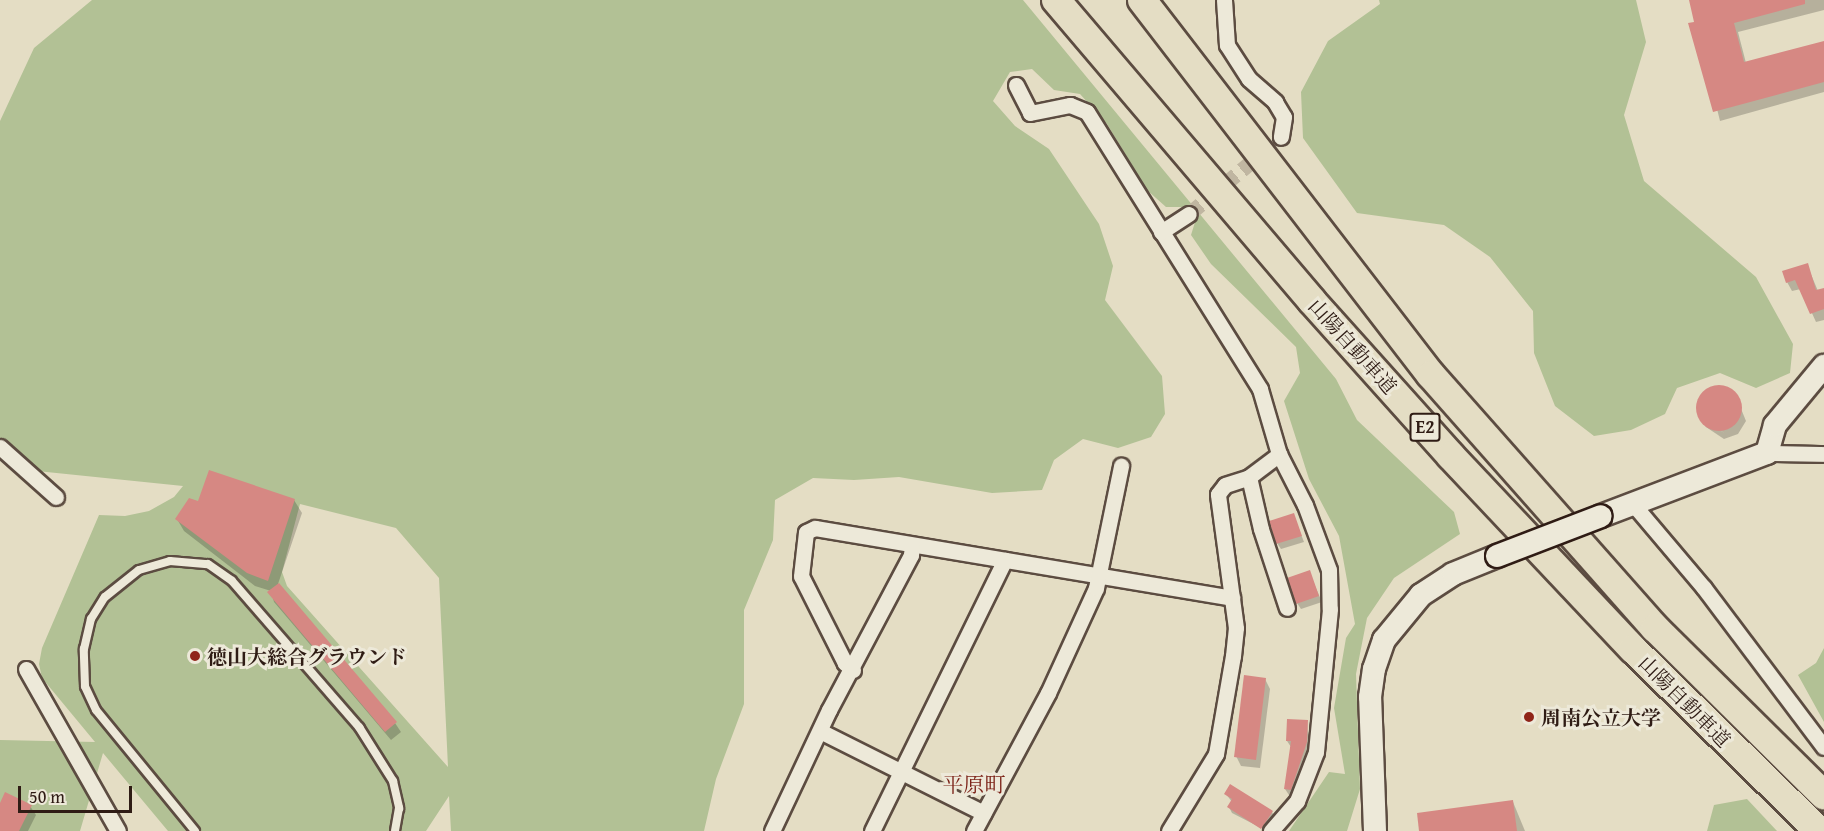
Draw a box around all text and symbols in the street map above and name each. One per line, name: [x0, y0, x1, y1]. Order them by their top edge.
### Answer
street label: 山陽自動車道: [1304, 293, 1402, 399]
road number: E2: [1408, 412, 1442, 442]
place label: 徳山大総合グラウンド: [207, 644, 407, 668]
marker: 徳山大総合グラウンド: [188, 649, 202, 663]
street label: 山陽自動車道: [1634, 650, 1736, 752]
place label: 周南公立大学: [1541, 705, 1661, 729]
marker: 周南公立大学: [1522, 710, 1536, 724]
district label: 平原町: [943, 772, 1005, 798]
scale bar: [21, 774, 135, 812]
text: 50 m: [29, 783, 65, 810]

